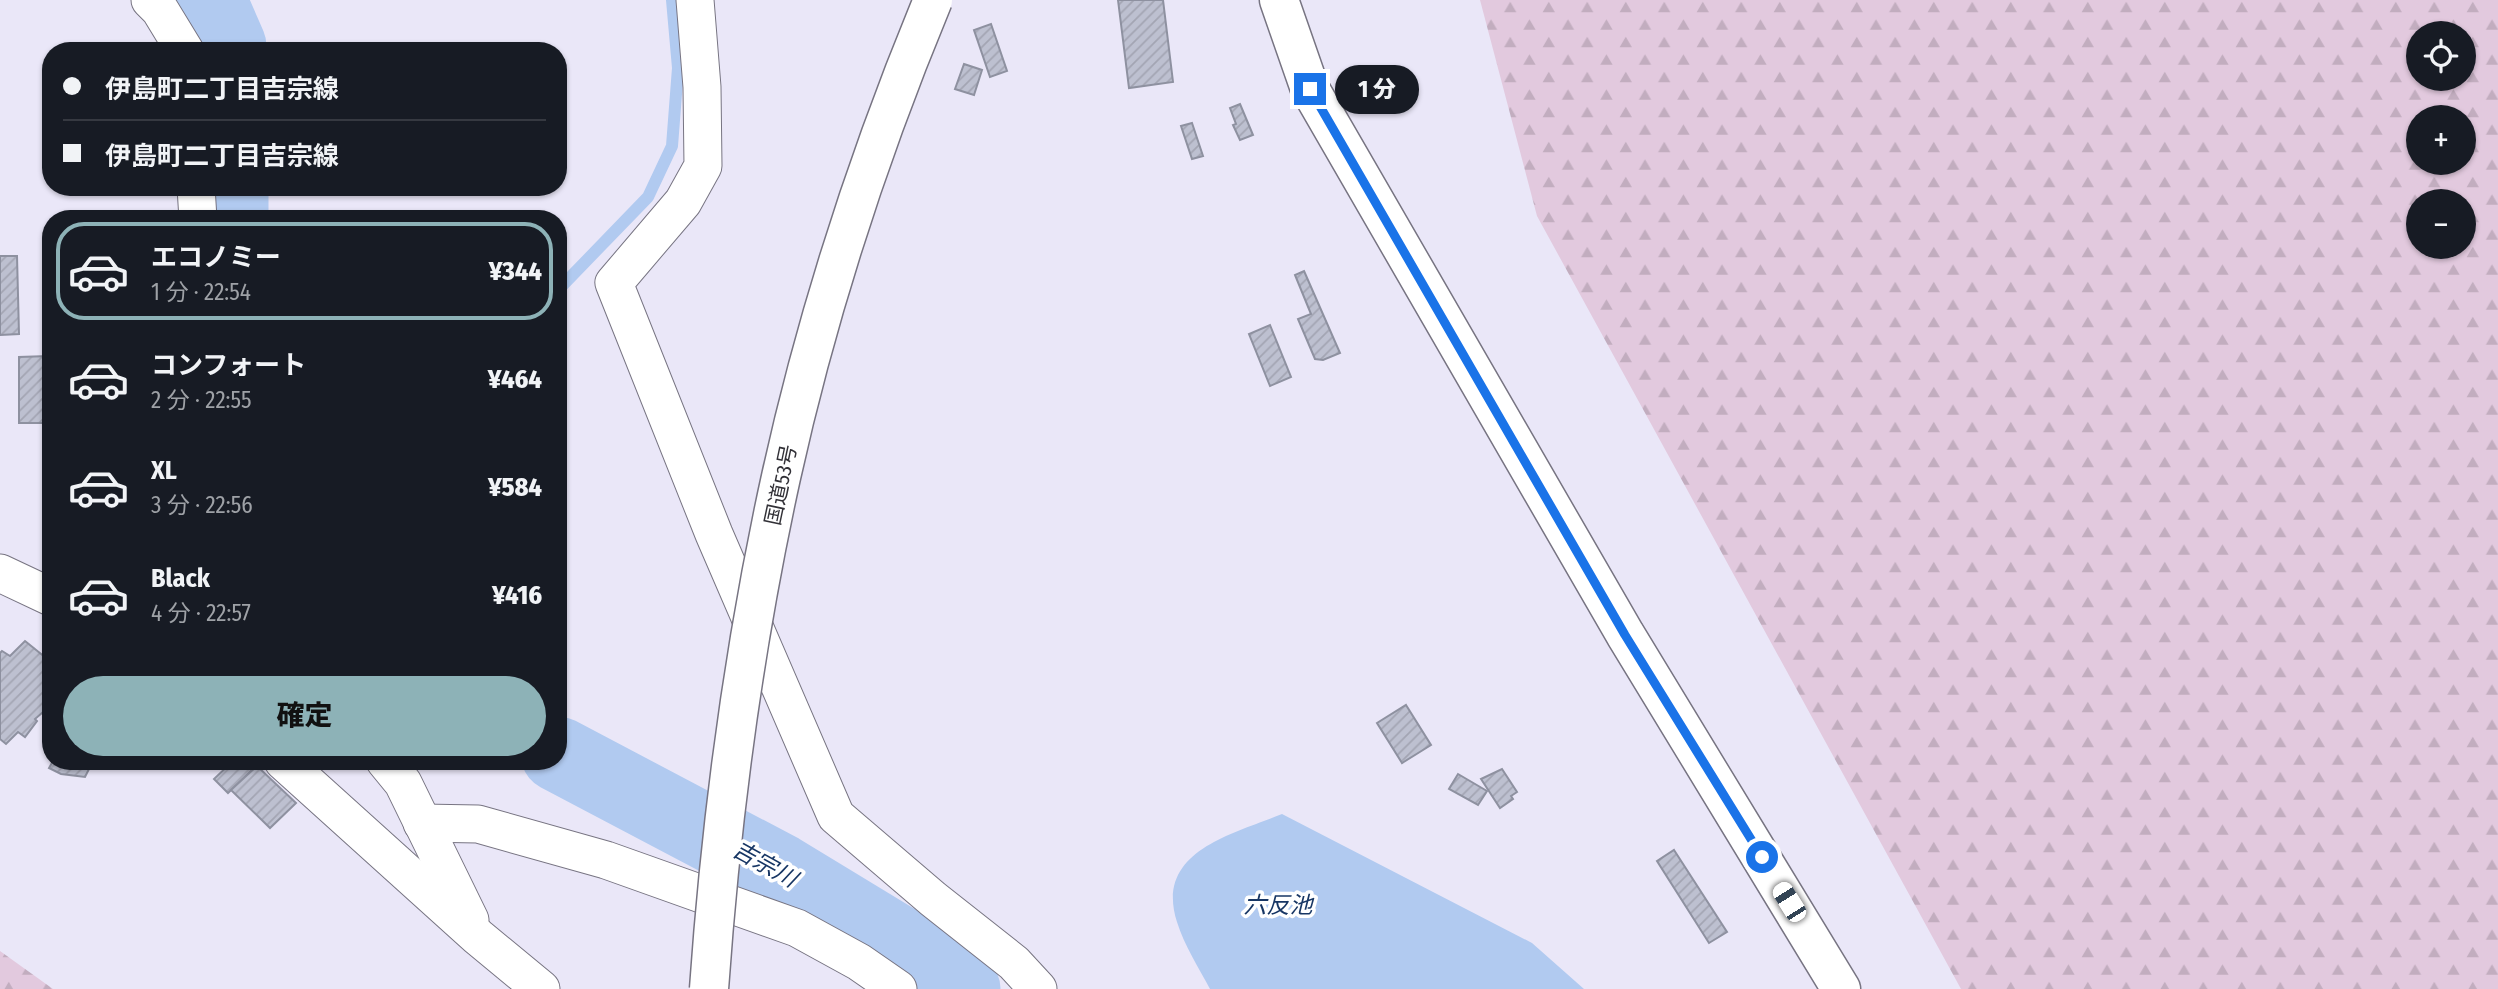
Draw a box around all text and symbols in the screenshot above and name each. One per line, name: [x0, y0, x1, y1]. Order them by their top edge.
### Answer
map controls: [2406, 21, 2476, 259]
button: locate: [2406, 21, 2476, 91]
callout: 1 分: [1334, 64, 1418, 114]
route end: [1294, 73, 1326, 105]
text: 伊島町二丁目吉宗線: [105, 74, 339, 105]
text: 1 分: [1358, 75, 1396, 103]
button: +: [2406, 105, 2476, 175]
text: 伊島町二丁目吉宗線: [105, 141, 339, 172]
button: −: [2406, 189, 2476, 259]
icon: car: [67, 240, 130, 303]
text: エコノミー: [151, 242, 281, 273]
text: ¥344: [489, 256, 542, 287]
text: 1 分 · 22:54: [151, 278, 251, 306]
icon: car: [67, 348, 130, 411]
text: コンフォート: [151, 350, 306, 381]
text: ¥464: [488, 364, 542, 395]
text: 2 分 · 22:55: [151, 386, 252, 414]
street label: 国道53号: [760, 442, 802, 528]
text: XL: [151, 455, 177, 486]
icon: car: [67, 456, 130, 519]
text: ¥584: [488, 472, 542, 503]
text: 3 分 · 22:56: [151, 491, 253, 519]
text: Black: [151, 563, 210, 594]
icon: car: [67, 564, 130, 627]
text: ¥416: [492, 580, 542, 611]
text: 4 分 · 22:57: [151, 599, 251, 627]
button: 確定: [63, 676, 546, 756]
water label: 吉宗川: [728, 835, 805, 894]
route start: [1746, 841, 1778, 873]
car: [1769, 879, 1810, 925]
water label: 六反池: [1244, 891, 1315, 919]

